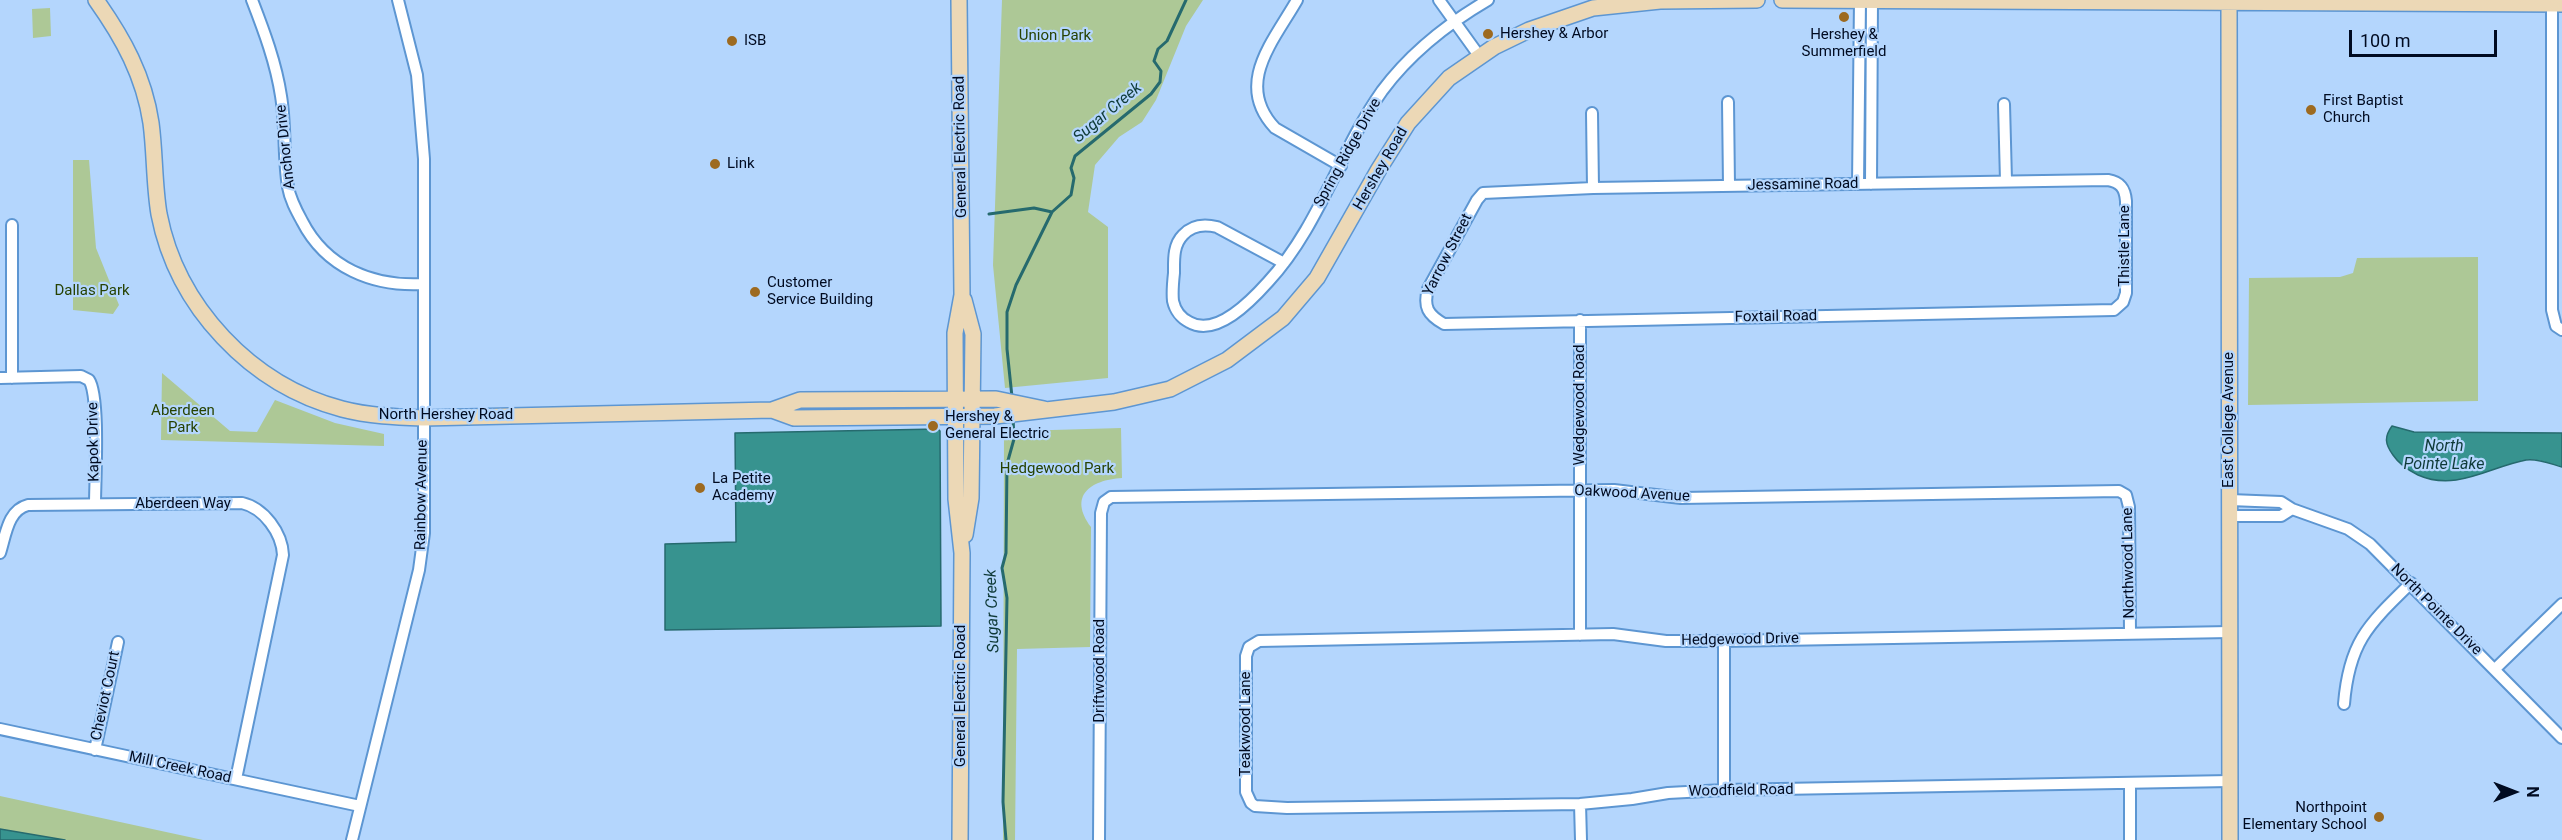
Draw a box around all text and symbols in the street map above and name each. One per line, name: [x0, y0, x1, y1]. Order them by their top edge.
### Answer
marker: Hershey & Summerfield: [1837, 10, 1851, 24]
scale bar: [2352, 18, 2500, 56]
place label: Hershey & Arbor: [1500, 25, 1608, 43]
place label: Hershey & Summerfield: [1802, 26, 1886, 61]
park label: Union Park: [1019, 27, 1091, 45]
marker: Hershey & Arbor: [1481, 27, 1495, 41]
text: 100 m: [2360, 30, 2411, 51]
place label: ISB: [744, 32, 766, 50]
marker: ISB: [725, 34, 739, 48]
street label: General Electric Road: [951, 76, 971, 218]
water label: Sugar Creek: [1070, 79, 1146, 147]
place label: First Baptist Church: [2323, 92, 2404, 127]
street label: Spring Ridge Drive: [1311, 95, 1385, 211]
marker: First Baptist Church: [2304, 103, 2318, 117]
street label: Anchor Drive: [273, 104, 299, 190]
street label: Hershey Road: [1350, 124, 1412, 214]
place label: Link: [727, 155, 755, 173]
marker: Link: [708, 157, 722, 171]
street label: Jessamine Road: [1747, 175, 1859, 195]
street label: Thistle Lane: [2116, 205, 2134, 287]
street label: Yarrow Street: [1420, 211, 1476, 299]
place label: Customer Service Building: [767, 274, 873, 309]
park label: Dallas Park: [54, 282, 130, 300]
marker: Customer Service Building: [748, 285, 762, 299]
street label: Foxtail Road: [1735, 307, 1817, 327]
street label: Wedgewood Road: [1571, 345, 1589, 465]
street label: East College Avenue: [2220, 352, 2238, 488]
street label: Kapok Drive: [84, 402, 104, 482]
park label: Aberdeen Park: [151, 402, 215, 437]
street label: North Hershey Road: [379, 406, 513, 424]
place label: Hershey & General Electric: [945, 408, 1049, 443]
marker: Hershey & General Electric: [926, 419, 940, 433]
water label: North Pointe Lake: [2404, 437, 2484, 475]
street label: Rainbow Avenue: [412, 440, 432, 550]
park label: Hedgewood Park: [1000, 460, 1114, 478]
place label: La Petite Academy: [712, 470, 774, 505]
marker: La Petite Academy: [693, 481, 707, 495]
street label: Oakwood Avenue: [1574, 482, 1690, 506]
street label: Aberdeen Way: [135, 495, 231, 513]
street label: Northwood Lane: [2119, 507, 2139, 619]
street label: North Pointe Drive: [2387, 561, 2485, 659]
water label: Sugar Creek: [982, 569, 1004, 653]
street label: Driftwood Road: [1091, 619, 1109, 723]
street label: General Electric Road: [952, 625, 970, 767]
street label: Hedgewood Drive: [1681, 630, 1799, 650]
street label: Cheviot Court: [88, 650, 124, 742]
street label: Teakwood Lane: [1237, 672, 1255, 776]
street label: Mill Creek Road: [127, 748, 233, 788]
north arrow: [2484, 762, 2544, 822]
street label: Woodfield Road: [1688, 781, 1794, 801]
text: N: [2523, 786, 2542, 798]
place label: Northpoint Elementary School: [2243, 799, 2367, 834]
marker: Northpoint Elementary School: [2372, 810, 2386, 824]

